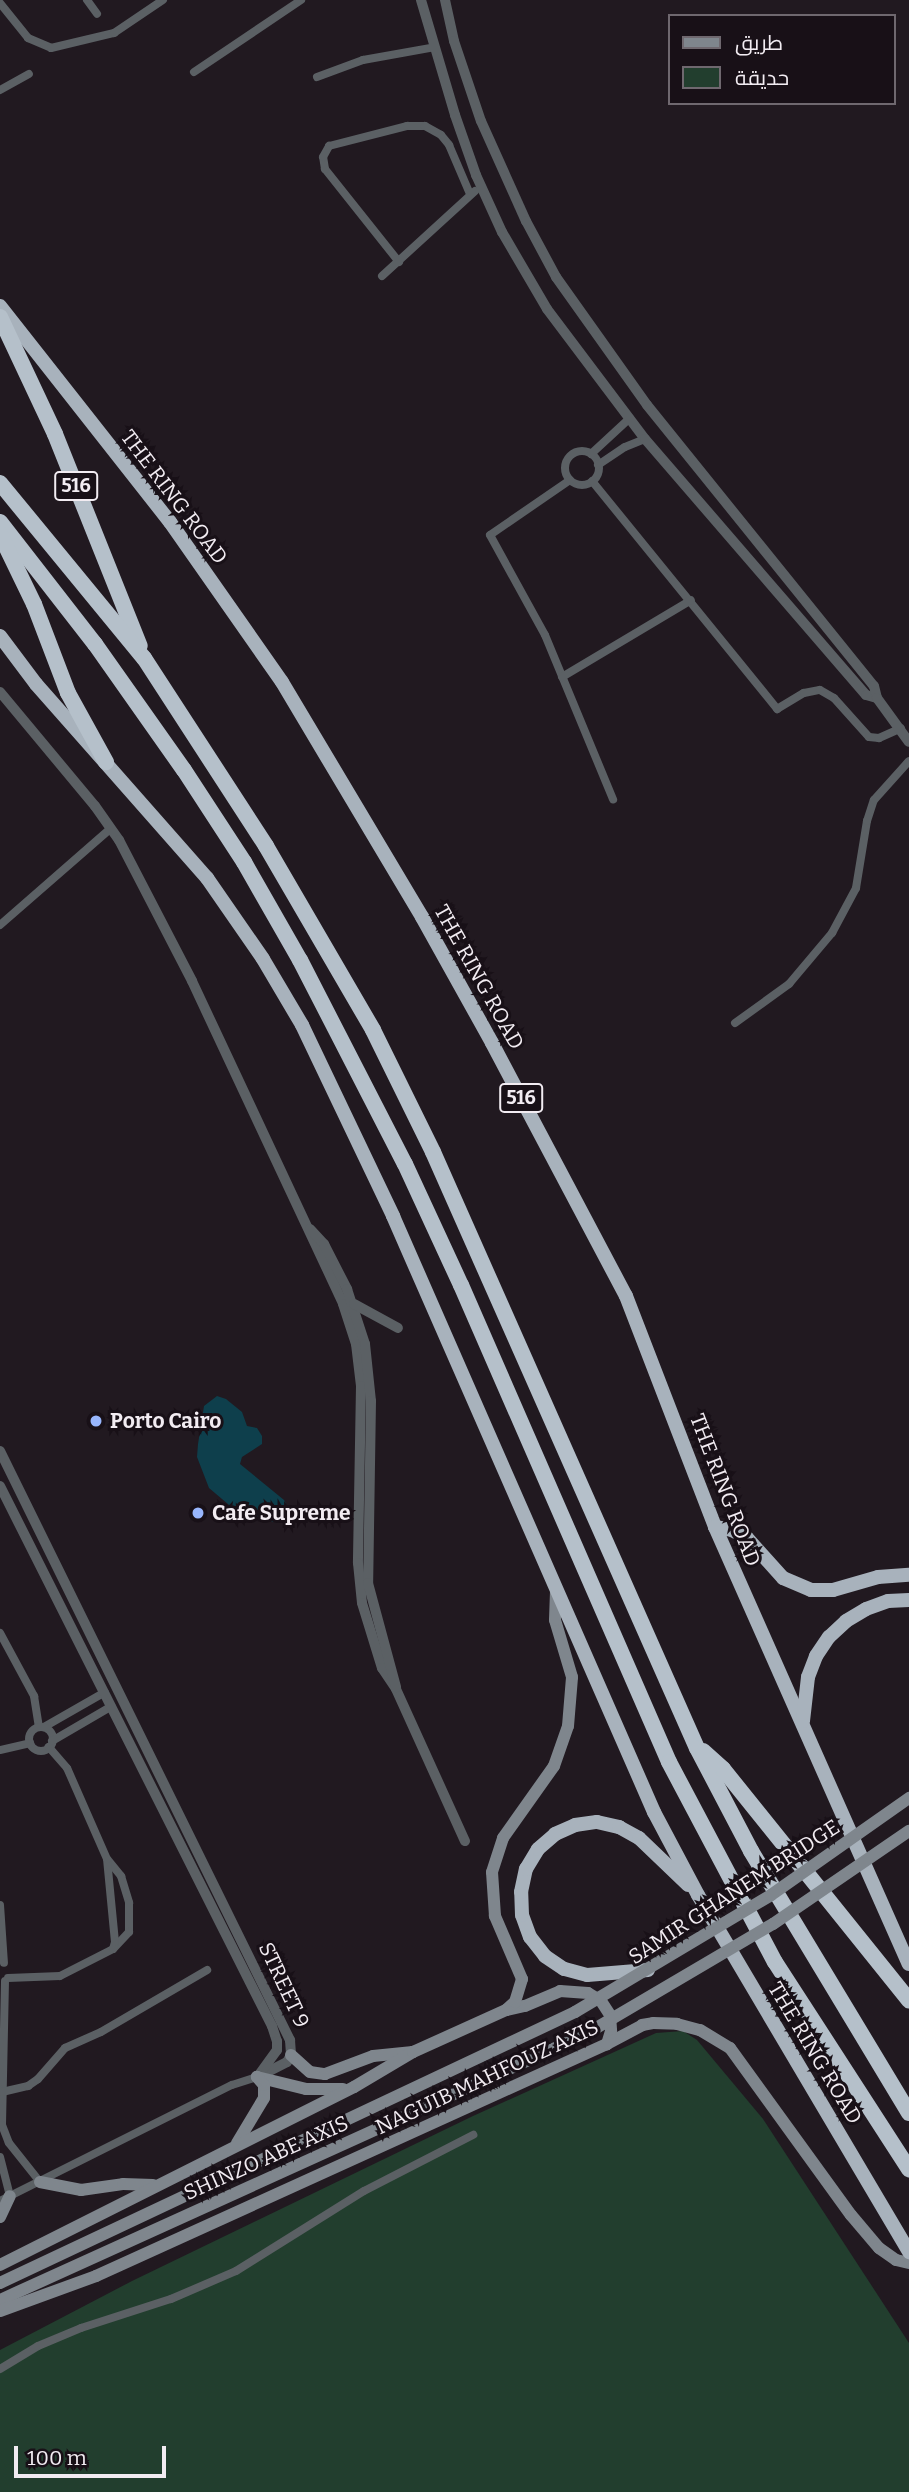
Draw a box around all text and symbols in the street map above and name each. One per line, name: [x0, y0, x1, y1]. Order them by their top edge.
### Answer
legend: [668, 14, 895, 105]
text: طريق: [735, 30, 783, 56]
text: حديقة: [735, 65, 789, 91]
street label: THE RING ROAD: [115, 425, 233, 569]
road number: 516: [53, 471, 99, 502]
street label: THE RING ROAD: [429, 900, 529, 1054]
road number: 516: [498, 1082, 544, 1114]
place label: Porto Cairo: [110, 1408, 221, 1434]
street label: THE RING ROAD: [684, 1410, 766, 1570]
marker: Porto Cairo: [88, 1413, 104, 1429]
place label: Cafe Supreme: [212, 1500, 351, 1526]
marker: Cafe Supreme: [190, 1505, 206, 1521]
street label: SAMIR GHANEM BRIDGE: [624, 1814, 844, 1970]
street label: STREET 9: [253, 1938, 315, 2032]
street label: THE RING ROAD: [763, 1977, 867, 2129]
street label: NAGUIB MAHFOUZ AXIS: [372, 2014, 602, 2140]
street label: SHINZO ABE AXIS: [180, 2110, 352, 2206]
scale bar: [18, 2432, 170, 2476]
text: 100 m: [27, 2445, 87, 2471]

